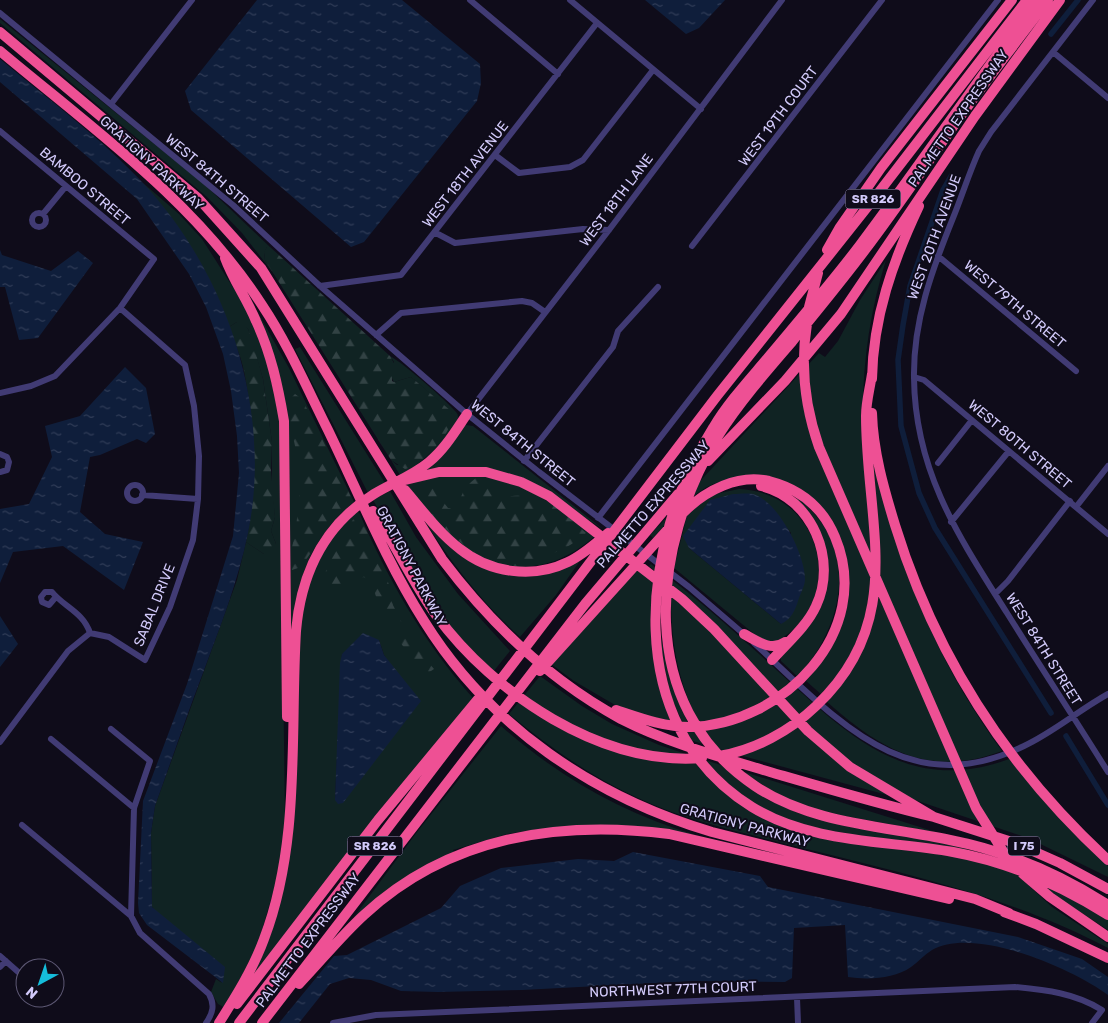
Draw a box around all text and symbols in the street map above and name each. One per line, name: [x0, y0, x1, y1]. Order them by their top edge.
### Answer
street label: PALMETTO EXPRESSWAY: [904, 46, 1012, 190]
street label: WEST 19TH COURT: [735, 63, 822, 170]
street label: GRATIGNY PARKWAY: [96, 112, 207, 215]
street label: WEST 18TH AVENUE: [419, 118, 512, 231]
street label: WEST 84TH STREET: [162, 130, 272, 226]
street label: BAMBOO STREET: [36, 144, 133, 229]
street label: WEST 18TH LANE: [576, 151, 657, 250]
street label: WEST 20TH AVENUE: [904, 172, 965, 302]
road number: SR 826: [846, 190, 900, 208]
street label: WEST 79TH STREET: [960, 257, 1069, 352]
street label: WEST 84TH STREET: [467, 396, 578, 491]
street label: WEST 80TH STREET: [965, 396, 1075, 493]
street label: PALMETTO EXPRESSWAY: [593, 437, 713, 572]
street label: GRATIGNY PARKWAY: [373, 503, 451, 629]
street label: SABAL DRIVE: [130, 561, 179, 649]
street label: WEST 84TH STREET: [1002, 590, 1085, 709]
street label: GRATIGNY PARKWAY: [678, 800, 812, 851]
road number: SR 826: [348, 836, 402, 856]
road number: I 75: [1008, 836, 1040, 856]
street label: PALMETTO EXPRESSWAY: [252, 870, 364, 1011]
north arrow: [15, 958, 65, 1008]
street label: NORTHWEST 77TH COURT: [589, 978, 757, 1001]
text: N: [23, 983, 41, 1002]

